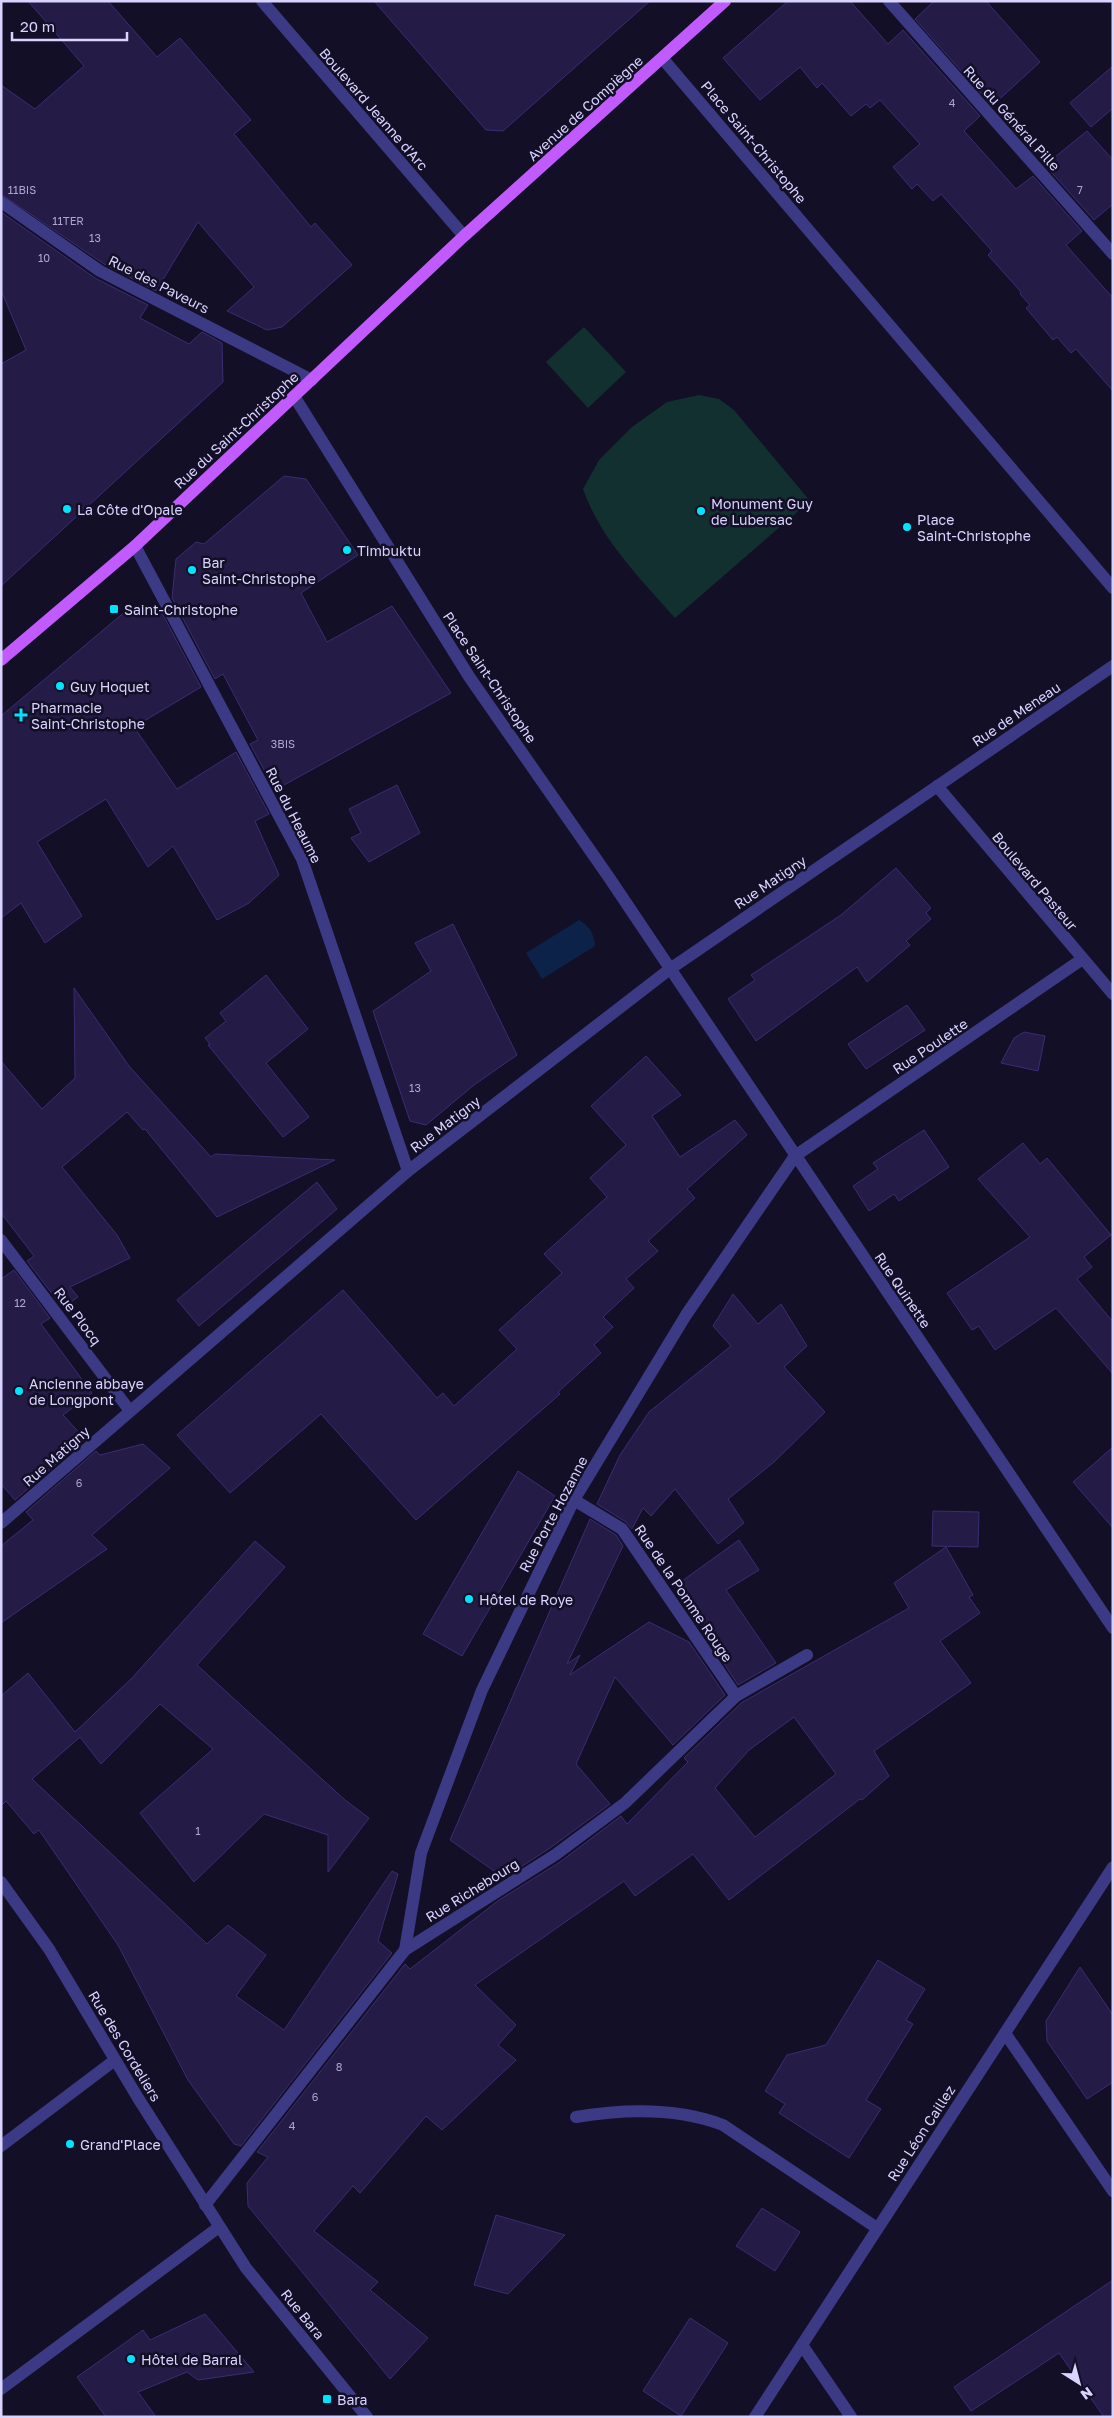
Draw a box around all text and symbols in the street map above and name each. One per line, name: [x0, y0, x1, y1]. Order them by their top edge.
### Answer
scale bar: [12, 10, 128, 42]
text: 20 m: [20, 17, 55, 35]
street label: Boulevard Jeanne d'Arc: [316, 44, 432, 174]
street label: Avenue de Compiègne: [524, 52, 646, 164]
street label: Rue du Général Pille: [960, 62, 1064, 174]
street label: Place Saint-Christophe: [698, 77, 810, 207]
house number: 4: [949, 96, 956, 109]
house number: 11BIS: [8, 183, 36, 196]
house number: 7: [1077, 183, 1083, 196]
house number: 11TER: [52, 214, 84, 227]
house number: 13: [89, 231, 101, 244]
house number: 10: [38, 251, 50, 264]
street label: Rue des Paveurs: [106, 251, 212, 317]
street label: Rue du Saint-Christophe: [170, 368, 302, 492]
place label: Monument Guy de Lubersac: [711, 495, 813, 528]
place label: La Côte d'Opale: [77, 501, 183, 518]
marker: La Côte d'Opale: [61, 503, 73, 515]
marker: Monument Guy de Lubersac: [695, 505, 707, 517]
place label: Place Saint-Christophe: [917, 511, 1031, 544]
marker: Place Saint-Christophe: [901, 521, 913, 533]
place label: Timbuktu: [357, 542, 421, 559]
marker: Timbuktu: [341, 544, 353, 556]
place label: Bar Saint-Christophe: [202, 554, 316, 587]
marker: Bar Saint-Christophe: [186, 564, 198, 576]
place label: Saint-Christophe: [124, 601, 238, 618]
marker: Saint-Christophe: [108, 603, 120, 615]
street label: Place Saint-Christophe: [440, 608, 540, 746]
place label: Guy Hoquet: [70, 678, 150, 695]
street label: Rue de Meneau: [969, 678, 1063, 750]
marker: Guy Hoquet: [54, 680, 66, 692]
place label: Pharmacie Saint-Christophe: [31, 699, 145, 732]
marker: Pharmacie Saint-Christophe: [15, 709, 27, 721]
house number: 3BIS: [271, 737, 295, 750]
street label: Rue du Heaume: [262, 764, 326, 866]
street label: Boulevard Pasteur: [989, 828, 1081, 934]
street label: Rue Matigny: [731, 852, 809, 912]
street label: Rue Poulette: [889, 1015, 971, 1077]
house number: 13: [409, 1081, 421, 1094]
street label: Rue Matigny: [407, 1092, 483, 1156]
street label: Rue Quinette: [871, 1249, 935, 1331]
street label: Rue Plocq: [51, 1284, 105, 1348]
house number: 12: [14, 1296, 26, 1309]
place label: Ancienne abbaye de Longpont: [29, 1375, 144, 1408]
marker: Ancienne abbaye de Longpont: [13, 1385, 25, 1397]
street label: Rue Matigny: [19, 1422, 93, 1490]
street label: Rue Porte Hozanne: [515, 1453, 591, 1575]
house number: 6: [76, 1476, 83, 1489]
street label: Rue de la Pomme Rouge: [632, 1521, 736, 1665]
place label: Hôtel de Roye: [479, 1591, 573, 1608]
marker: Hôtel de Roye: [463, 1593, 475, 1605]
house number: 1: [195, 1824, 201, 1837]
street label: Rue Richebourg: [422, 1855, 522, 1925]
street label: Rue des Cordeliers: [85, 1988, 165, 2104]
house number: 8: [336, 2060, 343, 2073]
street label: Rue Léon Caillez: [884, 2082, 958, 2184]
house number: 6: [312, 2090, 319, 2103]
house number: 4: [289, 2119, 296, 2132]
place label: Grand'Place: [80, 2136, 161, 2153]
marker: Grand'Place: [64, 2138, 76, 2150]
street label: Rue Bara: [278, 2285, 328, 2343]
place label: Hôtel de Barral: [141, 2351, 242, 2368]
marker: Hôtel de Barral: [125, 2353, 137, 2365]
north arrow: [1054, 2358, 1104, 2408]
text: N: [1078, 2384, 1096, 2404]
place label: Bara: [337, 2391, 368, 2408]
marker: Bara: [321, 2393, 333, 2405]

